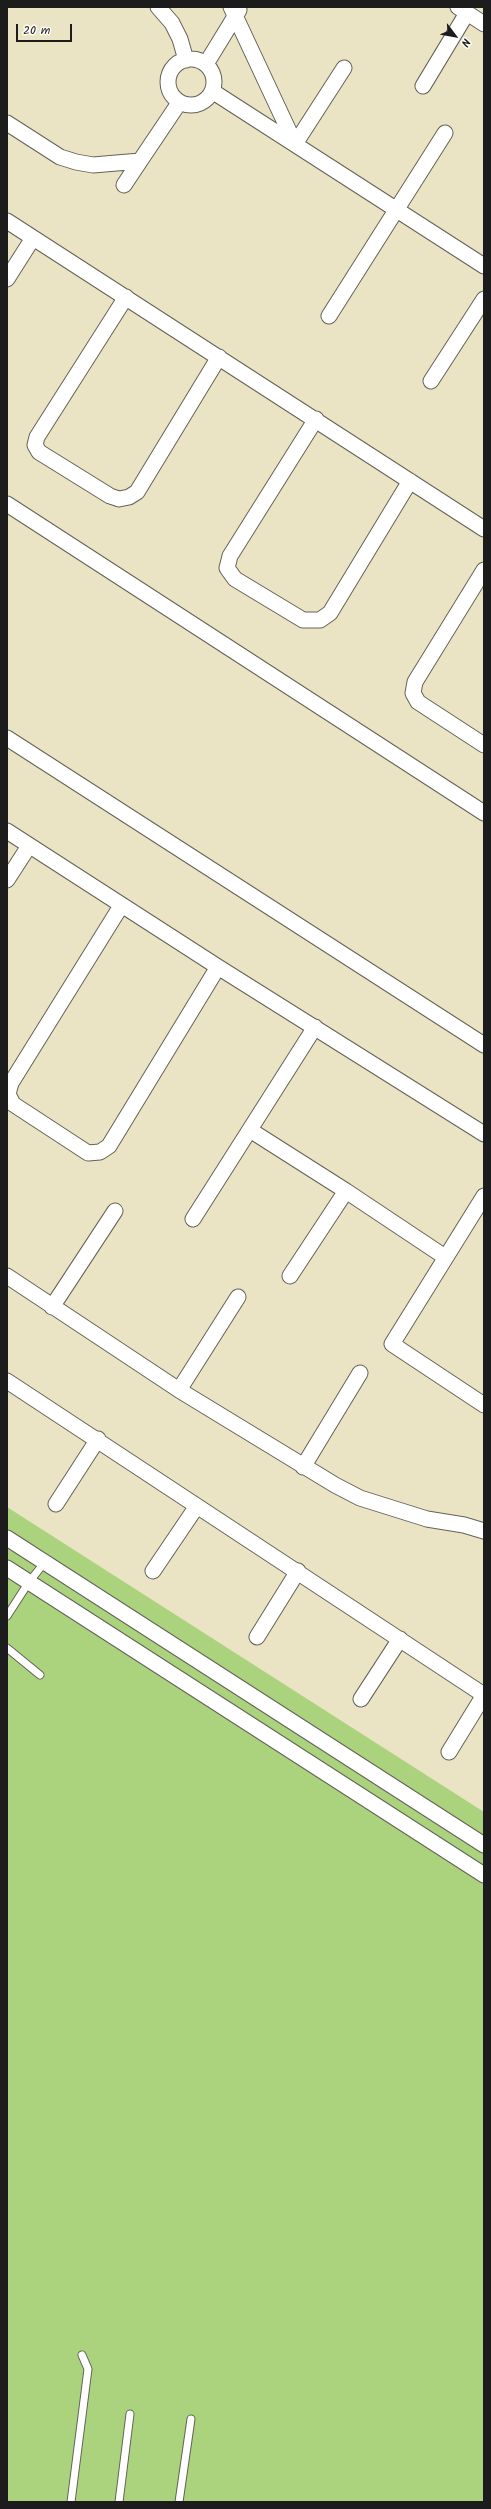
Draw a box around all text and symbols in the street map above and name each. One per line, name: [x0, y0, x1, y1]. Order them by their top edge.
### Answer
scale bar: [18, 16, 74, 42]
north arrow: [435, 16, 475, 56]
text: 20 m: [23, 21, 50, 40]
text: N: [456, 35, 475, 50]

